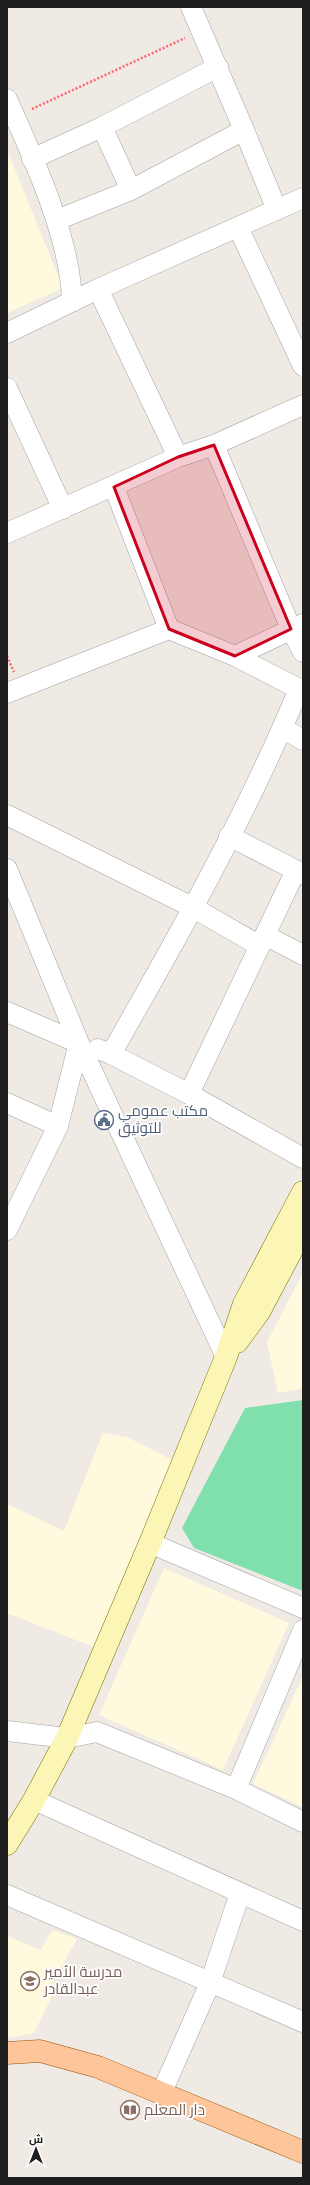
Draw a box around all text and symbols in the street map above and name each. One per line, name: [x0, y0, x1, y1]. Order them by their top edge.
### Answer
place label: مكتب عمومي للتوثيق: [118, 1101, 208, 1138]
public building icon: مكتب عمومي للتوثيق: [93, 1109, 115, 1131]
place label: مدرسة الأمير عبدالقادر: [43, 1962, 122, 1998]
school or university icon: مدرسة الأمير عبدالقادر: [19, 1970, 41, 1992]
library icon: دار المعلم: [119, 2099, 141, 2121]
place label: دار المعلم: [144, 2100, 205, 2120]
north arrow: [16, 2129, 56, 2169]
text: ش: [29, 2132, 43, 2146]

